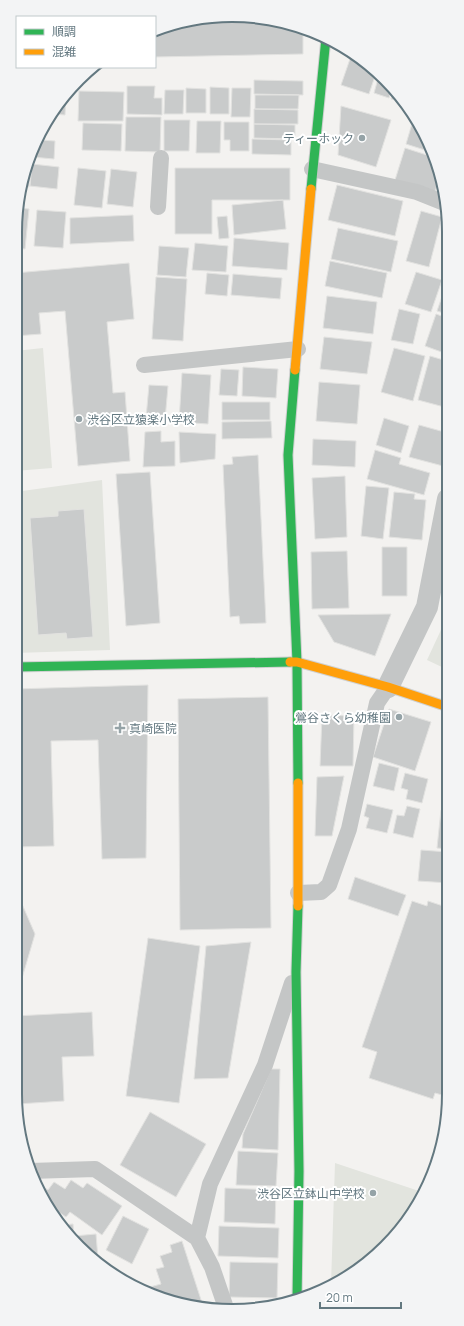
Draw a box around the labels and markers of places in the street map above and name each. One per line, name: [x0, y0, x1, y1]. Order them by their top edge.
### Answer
place label: ティーホック: [283, 130, 354, 147]
marker: ティーホック: [357, 133, 367, 143]
place label: 渋谷区立猿楽小学校: [87, 411, 195, 428]
marker: 渋谷区立猿楽小学校: [74, 414, 84, 424]
place label: 鶯谷さくら幼稚園: [295, 709, 391, 726]
marker: 鶯谷さくら幼稚園: [394, 712, 404, 722]
place label: 真崎医院: [129, 720, 177, 737]
marker: 真崎医院: [114, 722, 126, 734]
place label: 渋谷区立鉢山中学校: [257, 1185, 365, 1202]
marker: 渋谷区立鉢山中学校: [368, 1188, 378, 1198]

